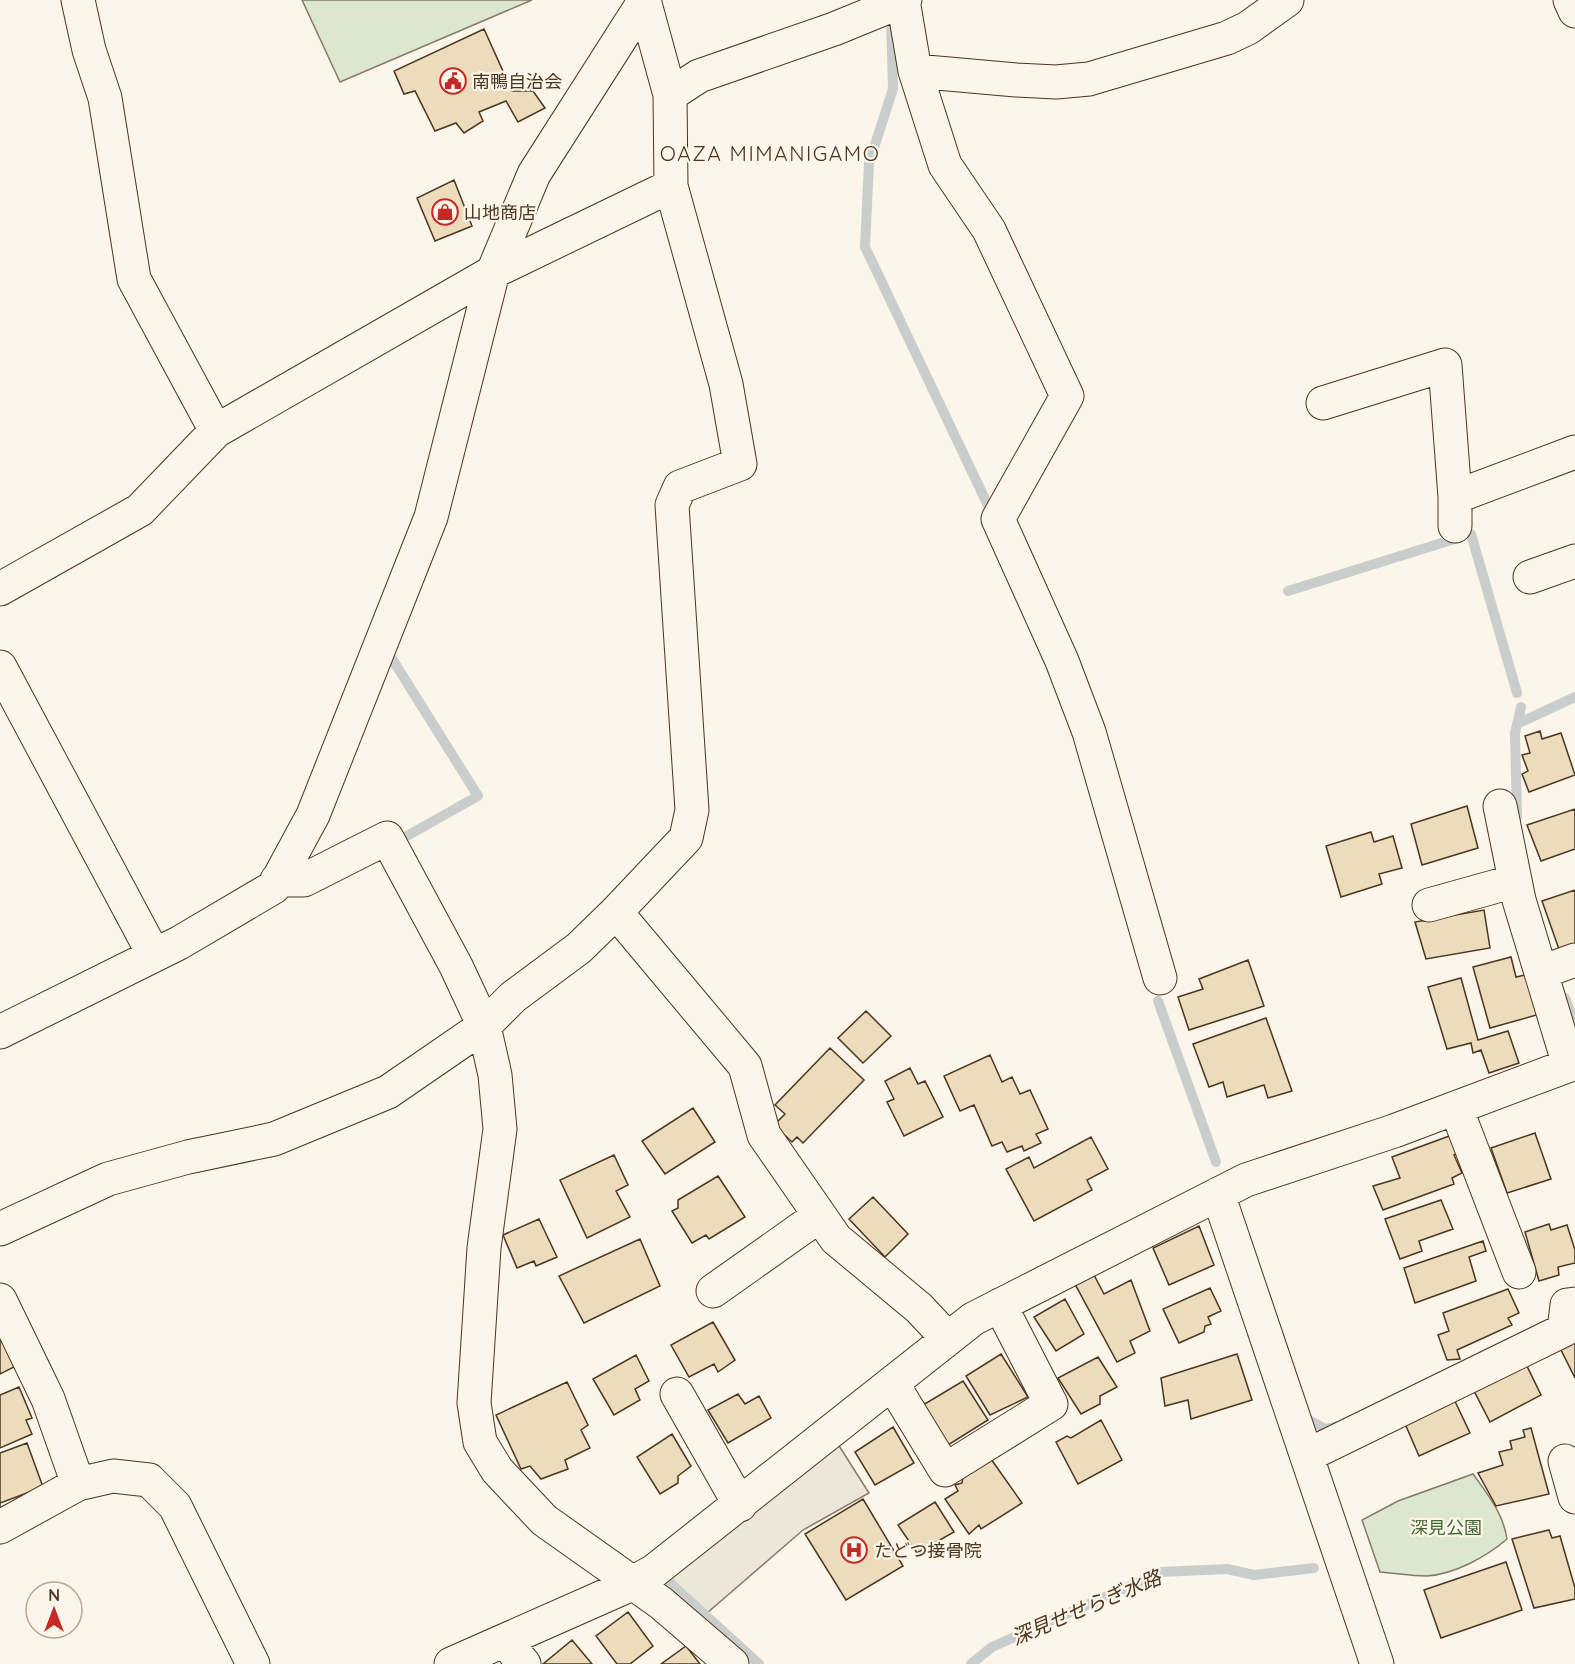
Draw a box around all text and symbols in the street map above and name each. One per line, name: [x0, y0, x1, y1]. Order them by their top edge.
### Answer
public building icon: 南鴨自治会: [438, 66, 468, 96]
place label: 南鴨自治会: [472, 70, 562, 93]
district label: OAZA MIMANIGAMO: [660, 140, 880, 166]
shop icon: 山地商店: [430, 197, 460, 227]
place label: 山地商店: [464, 201, 536, 224]
park label: 深見公園: [1410, 1516, 1482, 1539]
hospital icon: たどつ接骨院: [839, 1535, 869, 1565]
place label: たどつ接骨院: [874, 1539, 981, 1562]
water label: 深見せせらぎ水路: [1007, 1563, 1166, 1650]
north arrow: [24, 1580, 84, 1640]
text: N: [48, 1585, 60, 1605]

